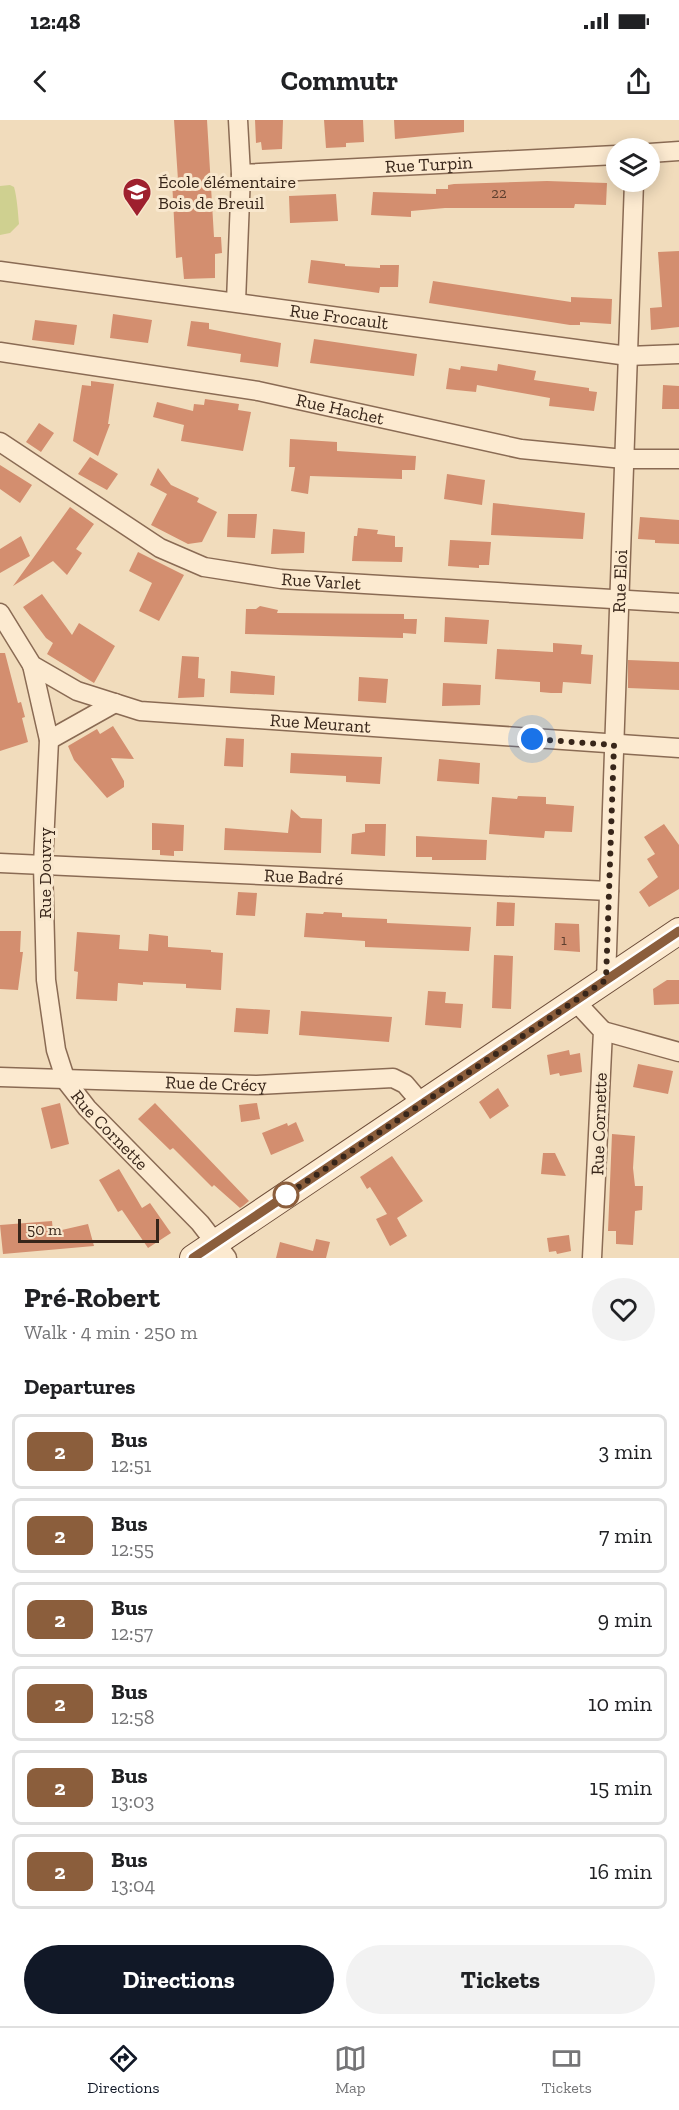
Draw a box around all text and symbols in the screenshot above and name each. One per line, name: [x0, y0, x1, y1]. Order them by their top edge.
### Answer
text: 12:48: [30, 8, 81, 35]
icon: back: [24, 65, 57, 98]
text: Commutr: [281, 65, 398, 97]
icon: share: [622, 65, 655, 98]
map controls: [606, 138, 660, 192]
button: layers: [606, 138, 660, 192]
street label: Rue Turpin: [384, 151, 474, 178]
place label: École élémentaire Bois de Breuil: [158, 171, 296, 214]
school or university icon: École élémentaire Bois de Breuil: [121, 176, 153, 218]
house number: 22: [491, 184, 507, 202]
street label: Rue Frocault: [288, 299, 390, 334]
street label: Rue Hachet: [294, 389, 386, 430]
street label: Rue Eloi: [608, 549, 632, 613]
street label: Rue Varlet: [281, 568, 362, 595]
street label: Rue Meurant: [269, 709, 372, 738]
your location: [517, 724, 547, 754]
street label: Rue Douvry: [34, 826, 56, 919]
street label: Rue Badré: [264, 864, 344, 890]
house number: 1: [561, 931, 567, 949]
street label: Rue de Crécy: [165, 1071, 268, 1096]
street label: Rue Cornette: [586, 1072, 612, 1176]
street label: Rue Cornette: [66, 1085, 153, 1175]
unlabelled marker: [273, 1182, 299, 1208]
scale bar: [18, 1216, 159, 1244]
text: 50 m: [27, 1220, 62, 1239]
button: heart: [592, 1278, 655, 1341]
text: Pré-Robert: [24, 1281, 160, 1314]
text: Walk · 4 min · 250 m: [24, 1320, 198, 1344]
text: Departures: [24, 1373, 135, 1400]
text: Bus: [111, 1426, 148, 1453]
text: 3 min: [598, 1438, 652, 1465]
text: 2: [54, 1439, 66, 1464]
text: 12:51: [111, 1453, 151, 1477]
text: Bus: [111, 1510, 148, 1537]
text: 7 min: [599, 1522, 652, 1549]
text: 2: [54, 1523, 66, 1548]
text: 12:55: [111, 1537, 154, 1561]
text: Bus: [111, 1594, 148, 1621]
text: 9 min: [598, 1606, 652, 1633]
text: 2: [54, 1607, 66, 1632]
text: 12:57: [111, 1621, 153, 1645]
text: Bus: [111, 1678, 148, 1705]
text: 10 min: [588, 1690, 652, 1717]
text: 2: [54, 1691, 66, 1716]
text: 12:58: [111, 1705, 154, 1729]
text: Bus: [111, 1762, 148, 1789]
text: 15 min: [590, 1774, 652, 1801]
text: 2: [54, 1775, 66, 1800]
text: 13:03: [111, 1789, 154, 1813]
text: Bus: [111, 1846, 148, 1873]
text: 16 min: [589, 1858, 652, 1885]
text: 2: [54, 1859, 66, 1884]
text: 13:04: [111, 1873, 155, 1897]
button: Directions: [24, 1945, 334, 2014]
button: Tickets: [346, 1945, 655, 2014]
tab: Directions: [87, 2042, 159, 2097]
tab: Map: [334, 2042, 367, 2097]
tab: Tickets: [541, 2042, 592, 2097]

